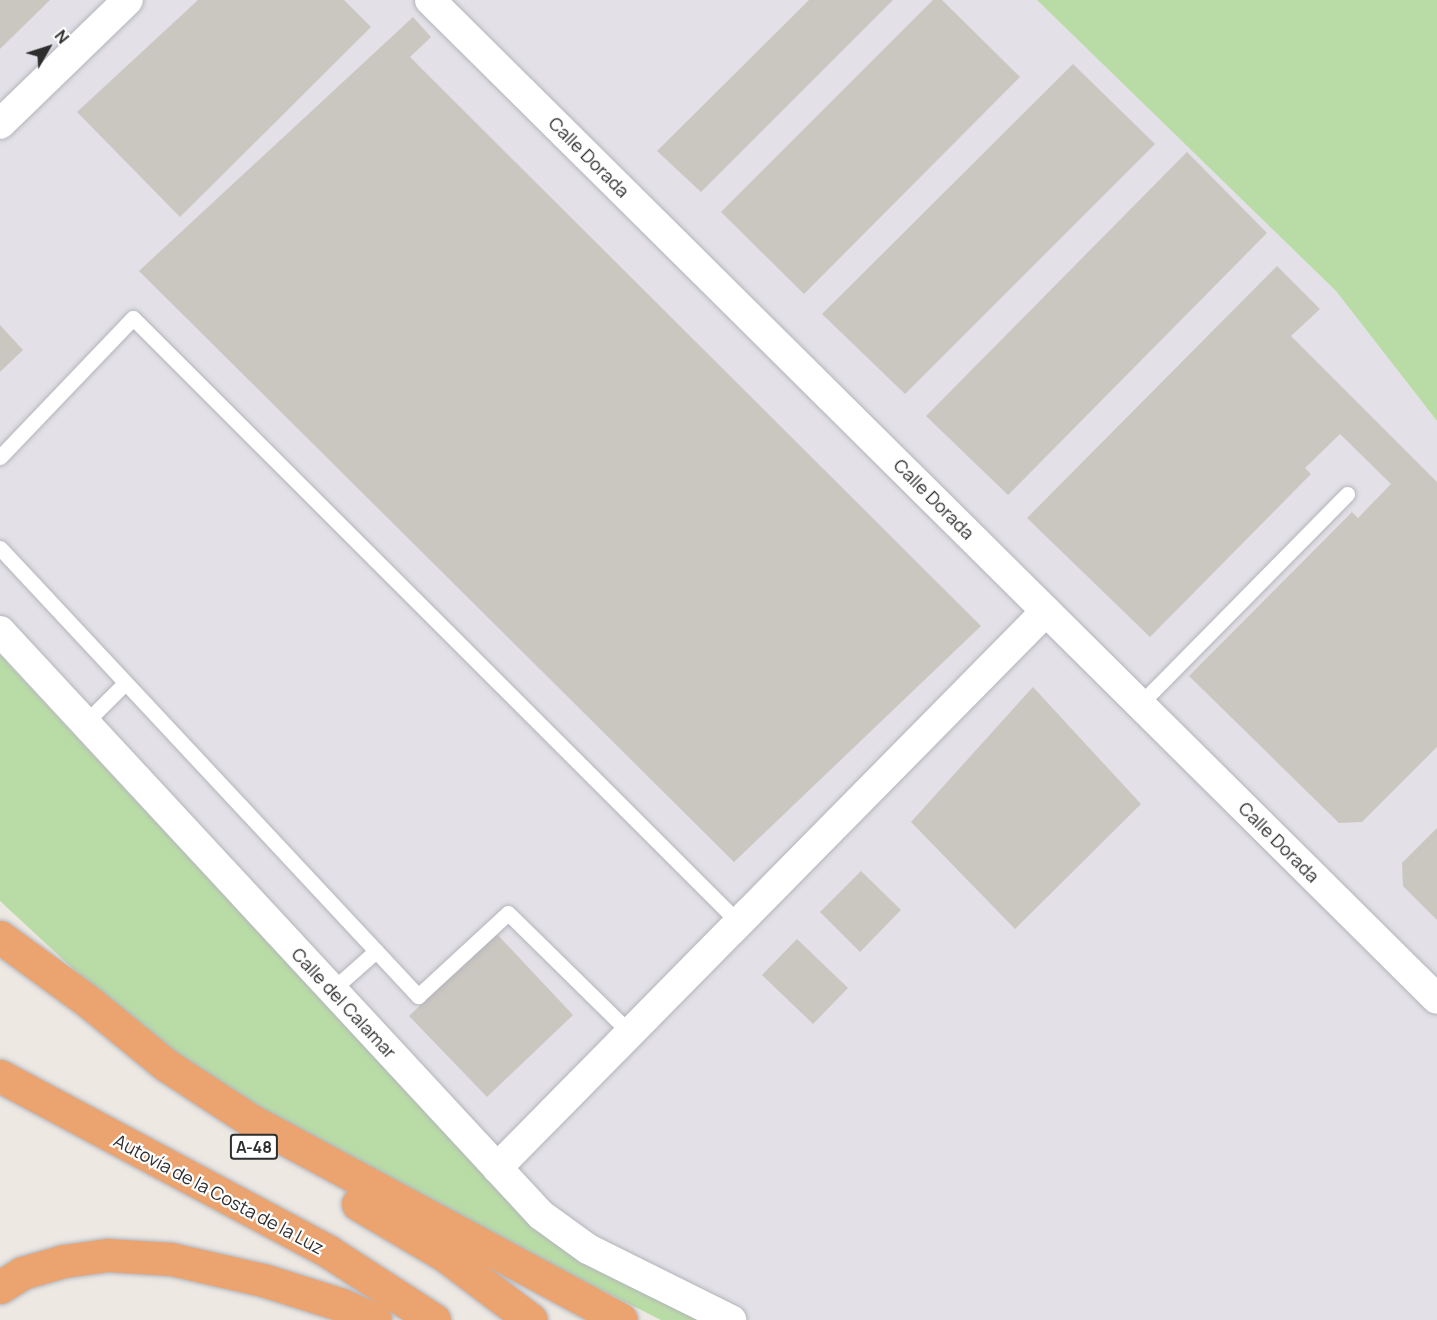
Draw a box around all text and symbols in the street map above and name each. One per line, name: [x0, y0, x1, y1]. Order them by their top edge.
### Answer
north arrow: [18, 18, 78, 78]
text: N: [50, 25, 74, 48]
street label: Calle Dorada: [544, 112, 634, 202]
street label: Calle Dorada: [889, 454, 979, 544]
street label: Calle Dorada: [1234, 797, 1324, 887]
street label: Calle del Calamar: [287, 943, 401, 1063]
street label: Autovía de la Costa de la Luz: [110, 1129, 328, 1259]
road number: A-48: [228, 1134, 280, 1160]

